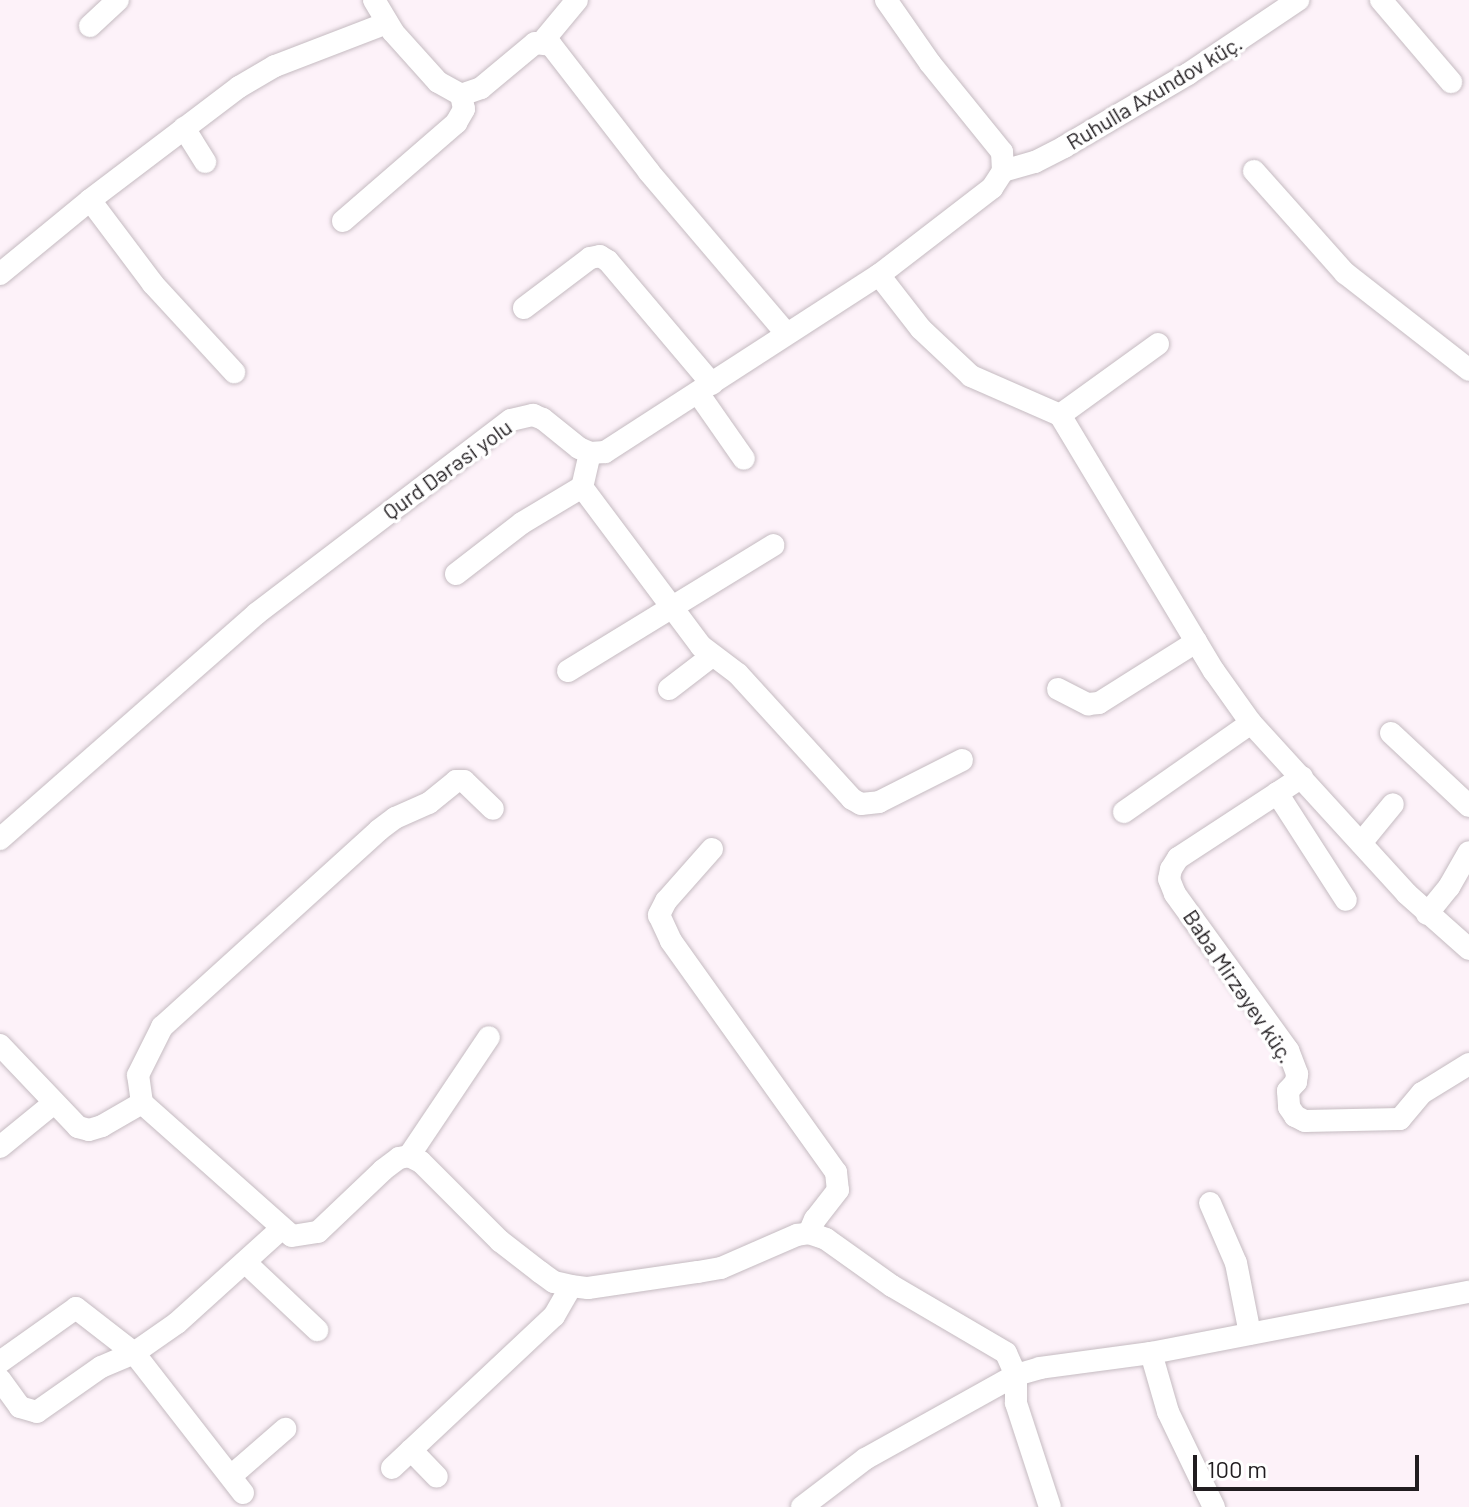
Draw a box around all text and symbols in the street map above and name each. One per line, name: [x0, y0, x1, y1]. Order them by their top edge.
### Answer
street label: Ruhulla Axundov küç.: [1061, 29, 1247, 155]
street label: Qurd Dərəsi yolu: [377, 413, 517, 525]
street label: Baba Mirzəyev küç.: [1178, 904, 1300, 1068]
scale bar: [1197, 1439, 1423, 1489]
text: 100 m: [1207, 1454, 1267, 1483]

